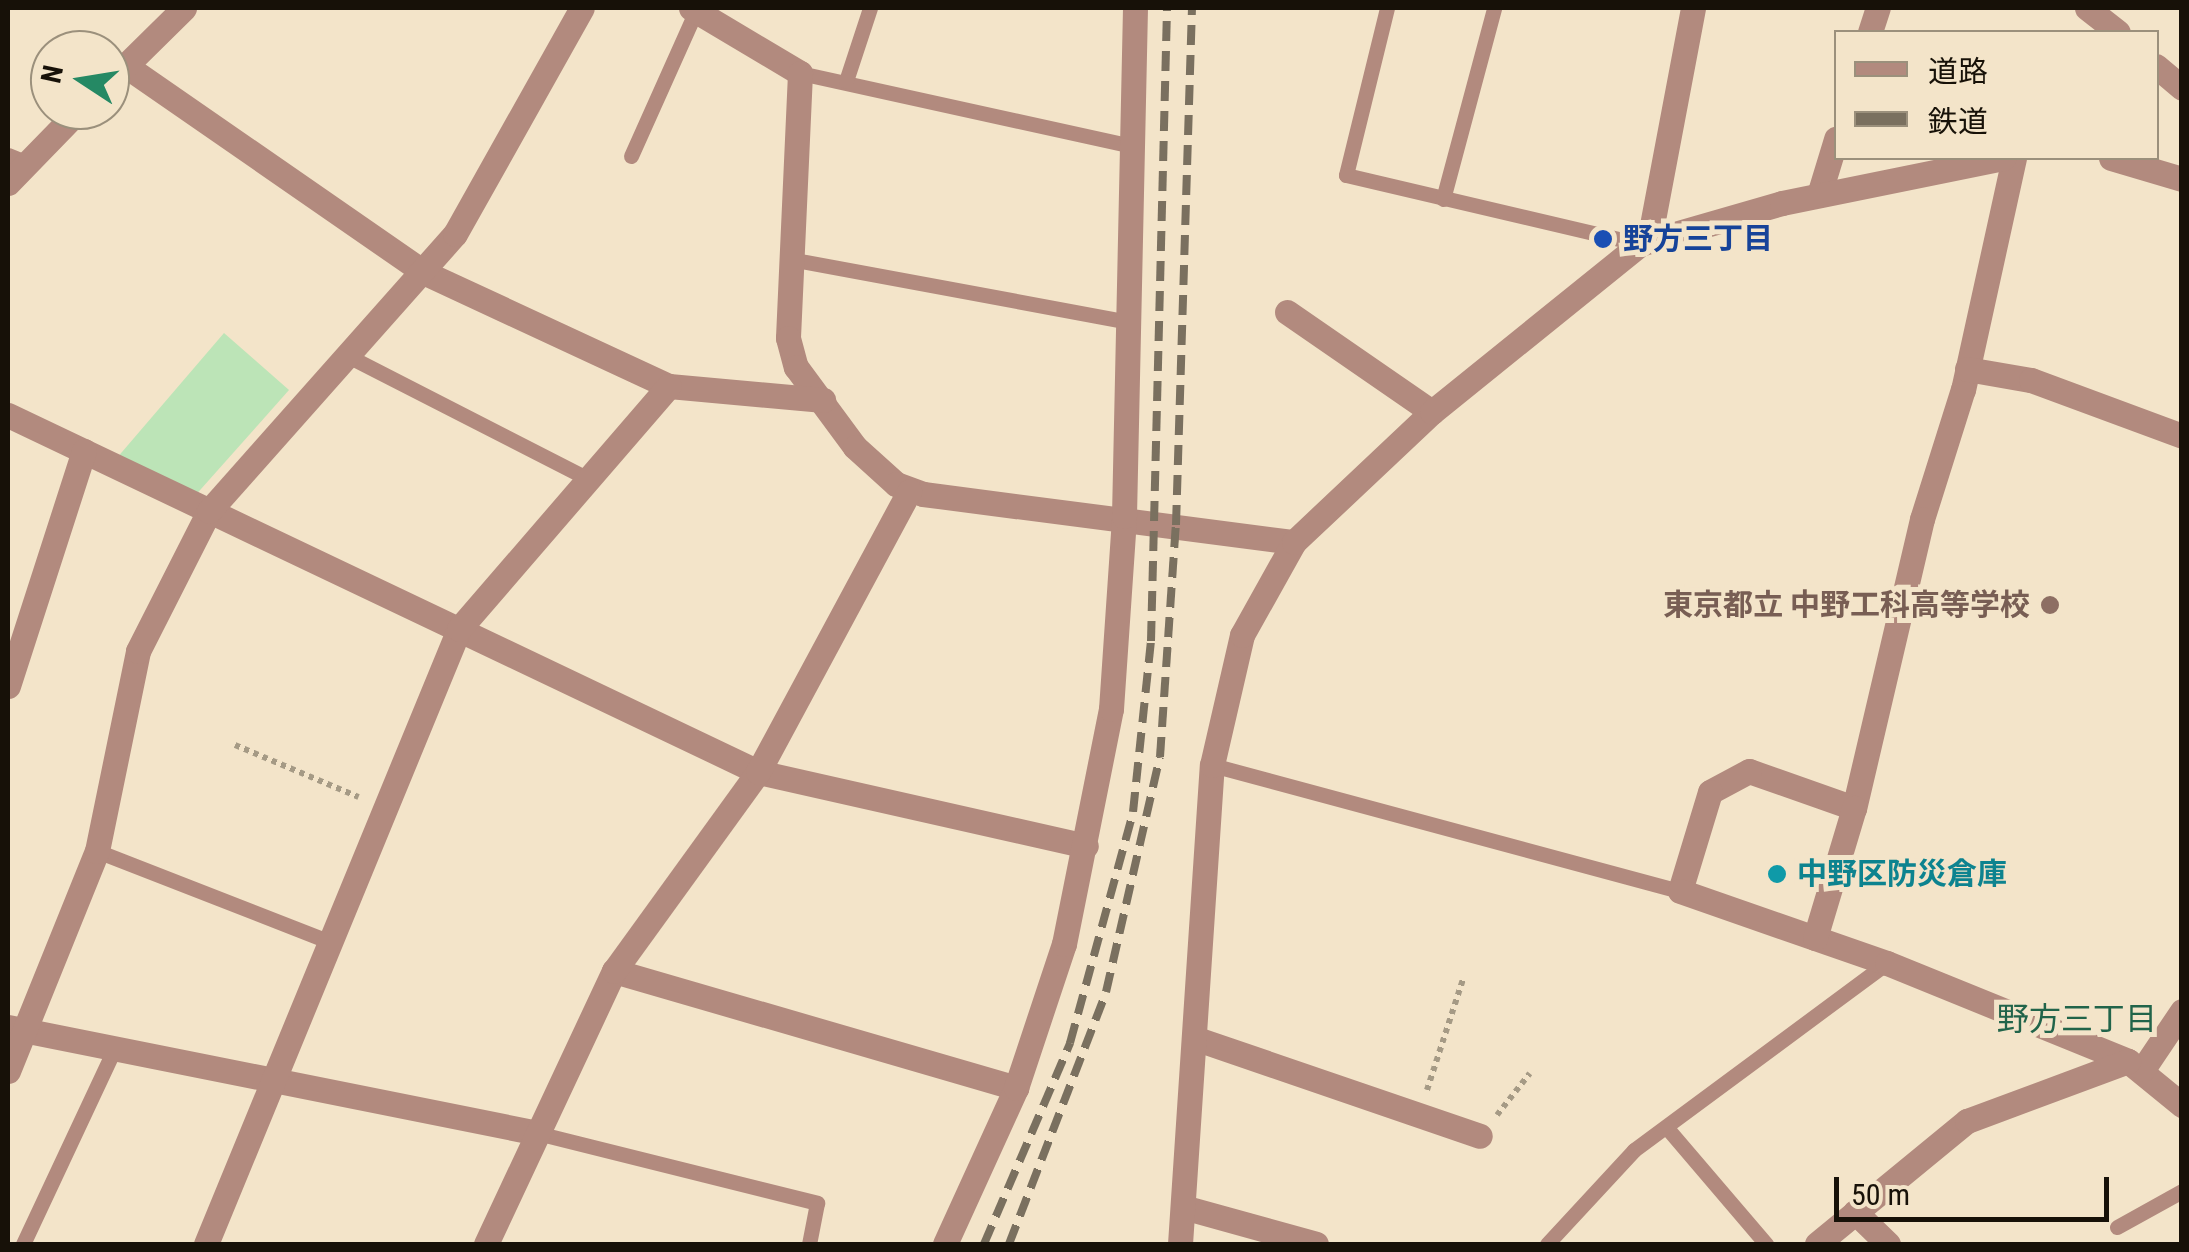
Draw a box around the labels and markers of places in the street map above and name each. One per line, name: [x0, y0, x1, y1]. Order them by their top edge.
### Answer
place label: 野方三丁目: [1623, 221, 1773, 257]
marker: 野方三丁目: [1592, 228, 1614, 250]
place label: 東京都立 中野工科高等学校: [1663, 587, 2030, 623]
marker: 東京都立 中野工科高等学校: [2039, 594, 2061, 616]
place label: 中野区防災倉庫: [1797, 856, 2007, 892]
marker: 中野区防災倉庫: [1766, 863, 1788, 885]

